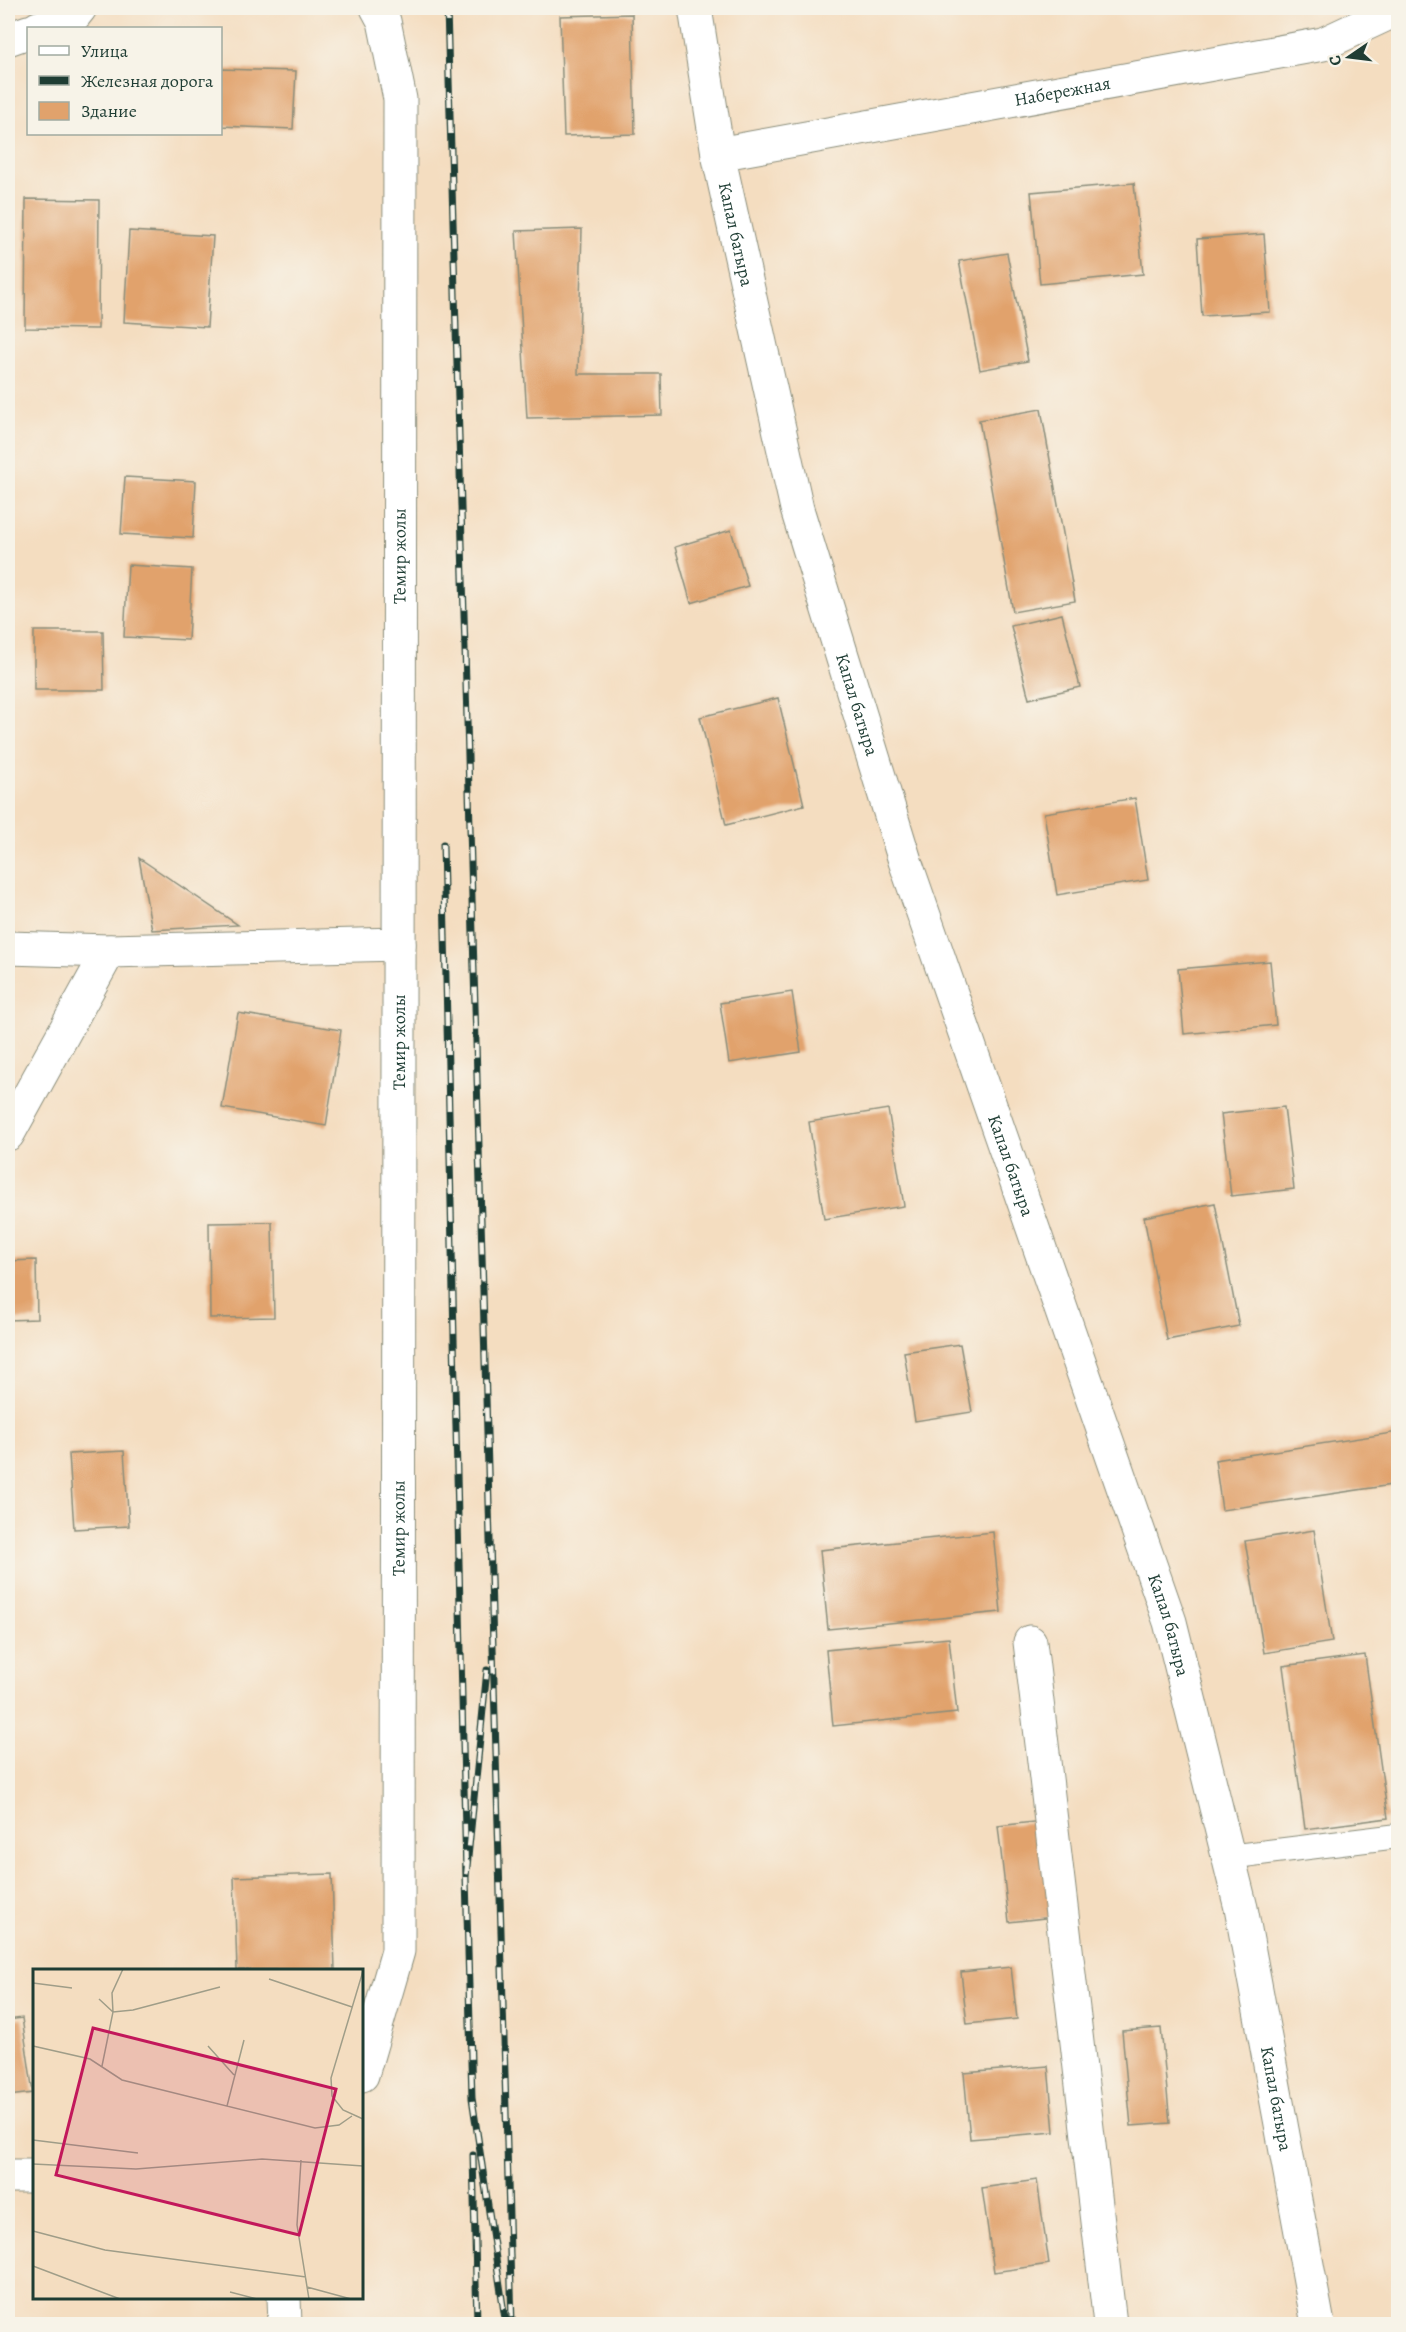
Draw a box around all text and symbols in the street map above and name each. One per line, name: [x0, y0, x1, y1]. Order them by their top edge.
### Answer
legend: [27, 27, 222, 135]
north arrow: [1319, 27, 1379, 87]
text: Улица: [81, 39, 129, 63]
text: С: [1324, 53, 1347, 68]
text: Железная дорога: [81, 69, 214, 93]
street label: Набережная: [1012, 71, 1113, 112]
text: Здание: [81, 99, 137, 123]
street label: Капал батыра: [713, 180, 759, 289]
street label: Темир жолы: [387, 508, 412, 604]
street label: Капал батыра: [830, 650, 884, 759]
street label: Темир жолы: [387, 994, 411, 1090]
street label: Капал батыра: [982, 1111, 1040, 1220]
street label: Темир жолы: [386, 1480, 411, 1576]
street label: Капал батыра: [1142, 1570, 1195, 1680]
inset map: [33, 1969, 363, 2299]
street label: Капал батыра: [1255, 2044, 1298, 2154]

